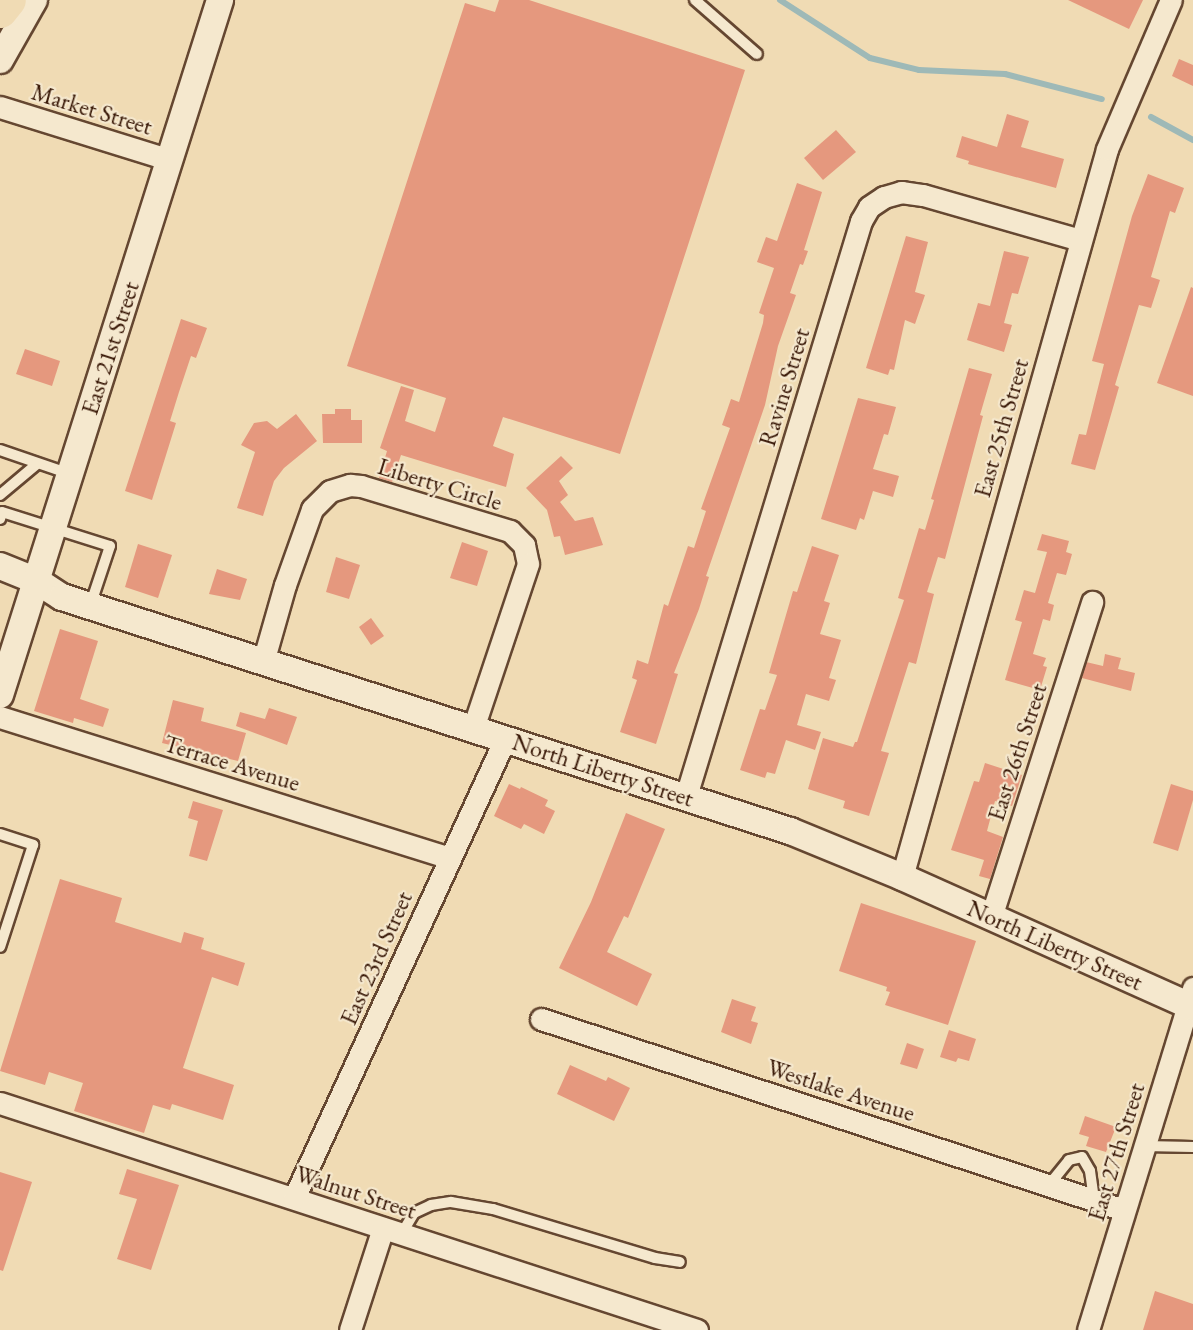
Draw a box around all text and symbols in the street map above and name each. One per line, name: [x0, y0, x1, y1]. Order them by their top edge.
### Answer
street label: Market Street: [28, 77, 156, 141]
street label: East 21st Street: [75, 278, 145, 418]
street label: Ravine Street: [752, 324, 816, 450]
street label: East 25th Street: [967, 355, 1035, 501]
street label: Liberty Circle: [374, 451, 506, 517]
street label: East 26th Street: [981, 680, 1053, 824]
street label: North Liberty Street: [509, 727, 697, 813]
street label: Terrace Avenue: [160, 729, 304, 797]
street label: East 23rd Street: [334, 887, 418, 1029]
street label: North Liberty Street: [963, 893, 1147, 997]
street label: Westlake Avenue: [763, 1053, 919, 1127]
street label: East 27th Street: [1081, 1079, 1151, 1225]
street label: Walnut Street: [292, 1159, 420, 1225]

